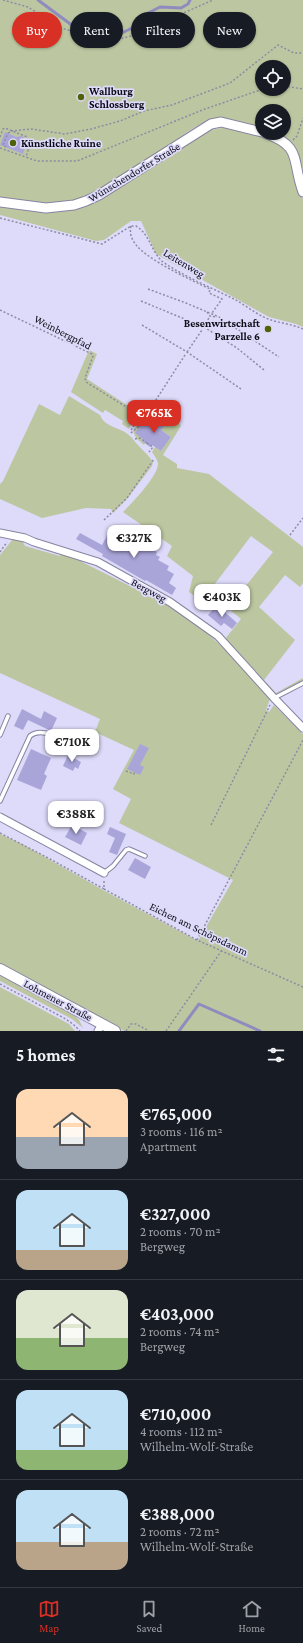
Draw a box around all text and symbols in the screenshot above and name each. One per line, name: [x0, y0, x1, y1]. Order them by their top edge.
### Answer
chip: Buy: [12, 12, 62, 48]
chip: Rent: [70, 12, 123, 48]
chip: Filters: [131, 12, 195, 48]
chip: New: [203, 12, 256, 48]
map controls: [255, 60, 291, 140]
button: locate: [255, 60, 291, 96]
place label: Wallburg Schlossberg: [88, 85, 145, 110]
marker: Wallburg Schlossberg: [76, 92, 86, 102]
button: layers: [255, 104, 291, 140]
place label: Künstliche Ruine: [21, 137, 101, 149]
marker: Künstliche Ruine: [8, 138, 18, 148]
street label: Wünschendorfer Straße: [86, 140, 182, 204]
street label: Leitenweg: [161, 246, 207, 281]
street label: Weinbergpfad: [32, 312, 94, 353]
place label: Besenwirtschaft Parzelle 6: [184, 317, 260, 342]
marker: Besenwirtschaft Parzelle 6: [263, 324, 273, 334]
pin: €765K: [126, 400, 182, 434]
text: €765K: [136, 405, 172, 420]
pin: €327K: [106, 525, 162, 559]
text: €327K: [116, 530, 152, 545]
street label: Bergweg: [129, 576, 169, 605]
pin: €403K: [194, 584, 250, 618]
text: €403K: [203, 589, 241, 604]
pin: €710K: [44, 729, 100, 763]
text: €710K: [54, 734, 90, 749]
pin: €388K: [48, 801, 104, 835]
text: €388K: [57, 806, 95, 821]
street label: Eichen am Schöpsdamm: [148, 900, 250, 959]
street label: Lohmener Straße: [22, 977, 94, 1023]
icon: filters: [265, 1044, 287, 1066]
text: 5 homes: [16, 1046, 75, 1065]
icon: home: [48, 1105, 96, 1153]
text: €765,000: [140, 1105, 212, 1124]
text: 3 rooms · 116 m²: [140, 1124, 223, 1139]
text: Apartment: [140, 1139, 197, 1154]
text: €327,000: [140, 1205, 211, 1224]
icon: home: [48, 1206, 96, 1254]
text: 2 rooms · 70 m²: [140, 1224, 221, 1239]
text: Bergweg: [140, 1239, 185, 1254]
text: €403,000: [140, 1305, 214, 1324]
icon: home: [48, 1306, 96, 1354]
text: 2 rooms · 74 m²: [140, 1324, 220, 1339]
text: Bergweg: [140, 1339, 185, 1354]
text: €710,000: [140, 1405, 211, 1424]
icon: home: [48, 1406, 96, 1454]
text: 4 rooms · 112 m²: [140, 1424, 223, 1439]
text: Wilhelm-Wolf-Straße: [140, 1439, 253, 1454]
text: €388,000: [140, 1505, 215, 1524]
icon: home: [48, 1506, 96, 1554]
text: 2 rooms · 72 m²: [140, 1524, 220, 1539]
text: Wilhelm-Wolf-Straße: [140, 1539, 253, 1554]
tab: Map: [38, 1598, 60, 1634]
tab: Saved: [136, 1598, 162, 1634]
tab: Home: [238, 1598, 265, 1634]

